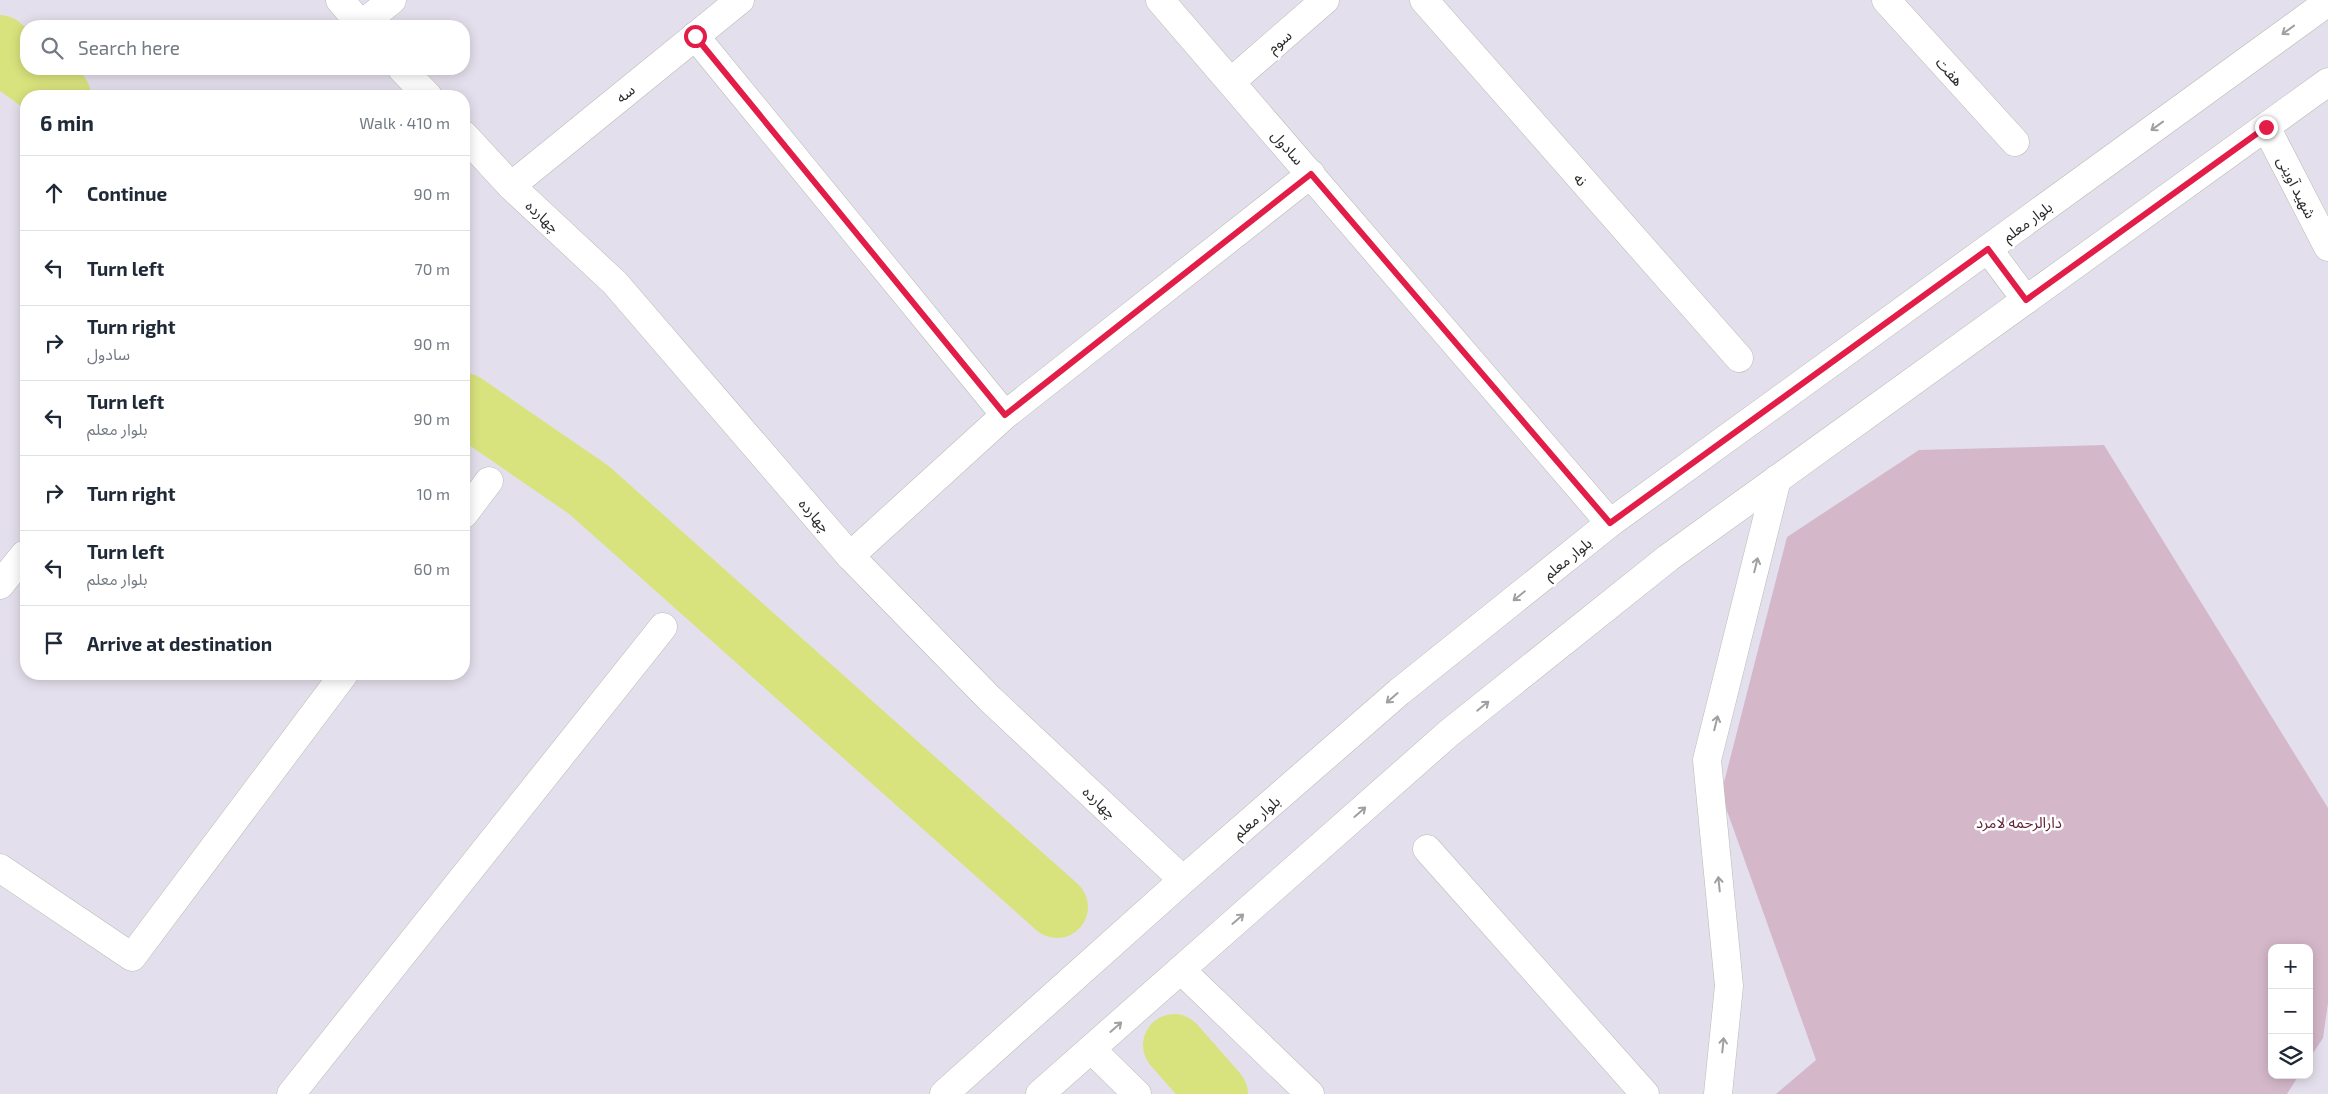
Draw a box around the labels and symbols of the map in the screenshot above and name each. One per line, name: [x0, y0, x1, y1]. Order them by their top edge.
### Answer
route start: [684, 25, 707, 48]
street label: سوم: [1263, 25, 1297, 59]
one-way arrow: [2282, 25, 2296, 36]
street label: هفت: [1932, 53, 1968, 89]
street label: سه: [612, 80, 638, 106]
route end: [2255, 116, 2278, 139]
one-way arrow: [2151, 120, 2164, 131]
street label: سادول: [1267, 126, 1308, 169]
street label: شهید آوینی: [2273, 153, 2320, 222]
street label: نه: [1570, 169, 1592, 189]
street label: چهارده: [521, 196, 564, 238]
street label: بلوار معلم: [1999, 197, 2057, 247]
street label: چهارده: [794, 494, 835, 537]
street label: بلوار معلم: [1539, 533, 1597, 585]
one-way arrow: [1751, 558, 1761, 574]
one-way arrow: [1512, 591, 1526, 601]
one-way arrow: [1386, 692, 1399, 703]
one-way arrow: [1476, 700, 1489, 711]
one-way arrow: [1712, 716, 1721, 732]
street label: چهارده: [1078, 782, 1121, 824]
street label: بلوار معلم: [1229, 792, 1285, 845]
one-way arrow: [1353, 806, 1366, 818]
park label: دارالرحمه لامرد: [1976, 813, 2062, 832]
one-way arrow: [1714, 876, 1724, 892]
one-way arrow: [1231, 914, 1244, 925]
one-way arrow: [1109, 1022, 1122, 1033]
one-way arrow: [1718, 1038, 1728, 1054]

